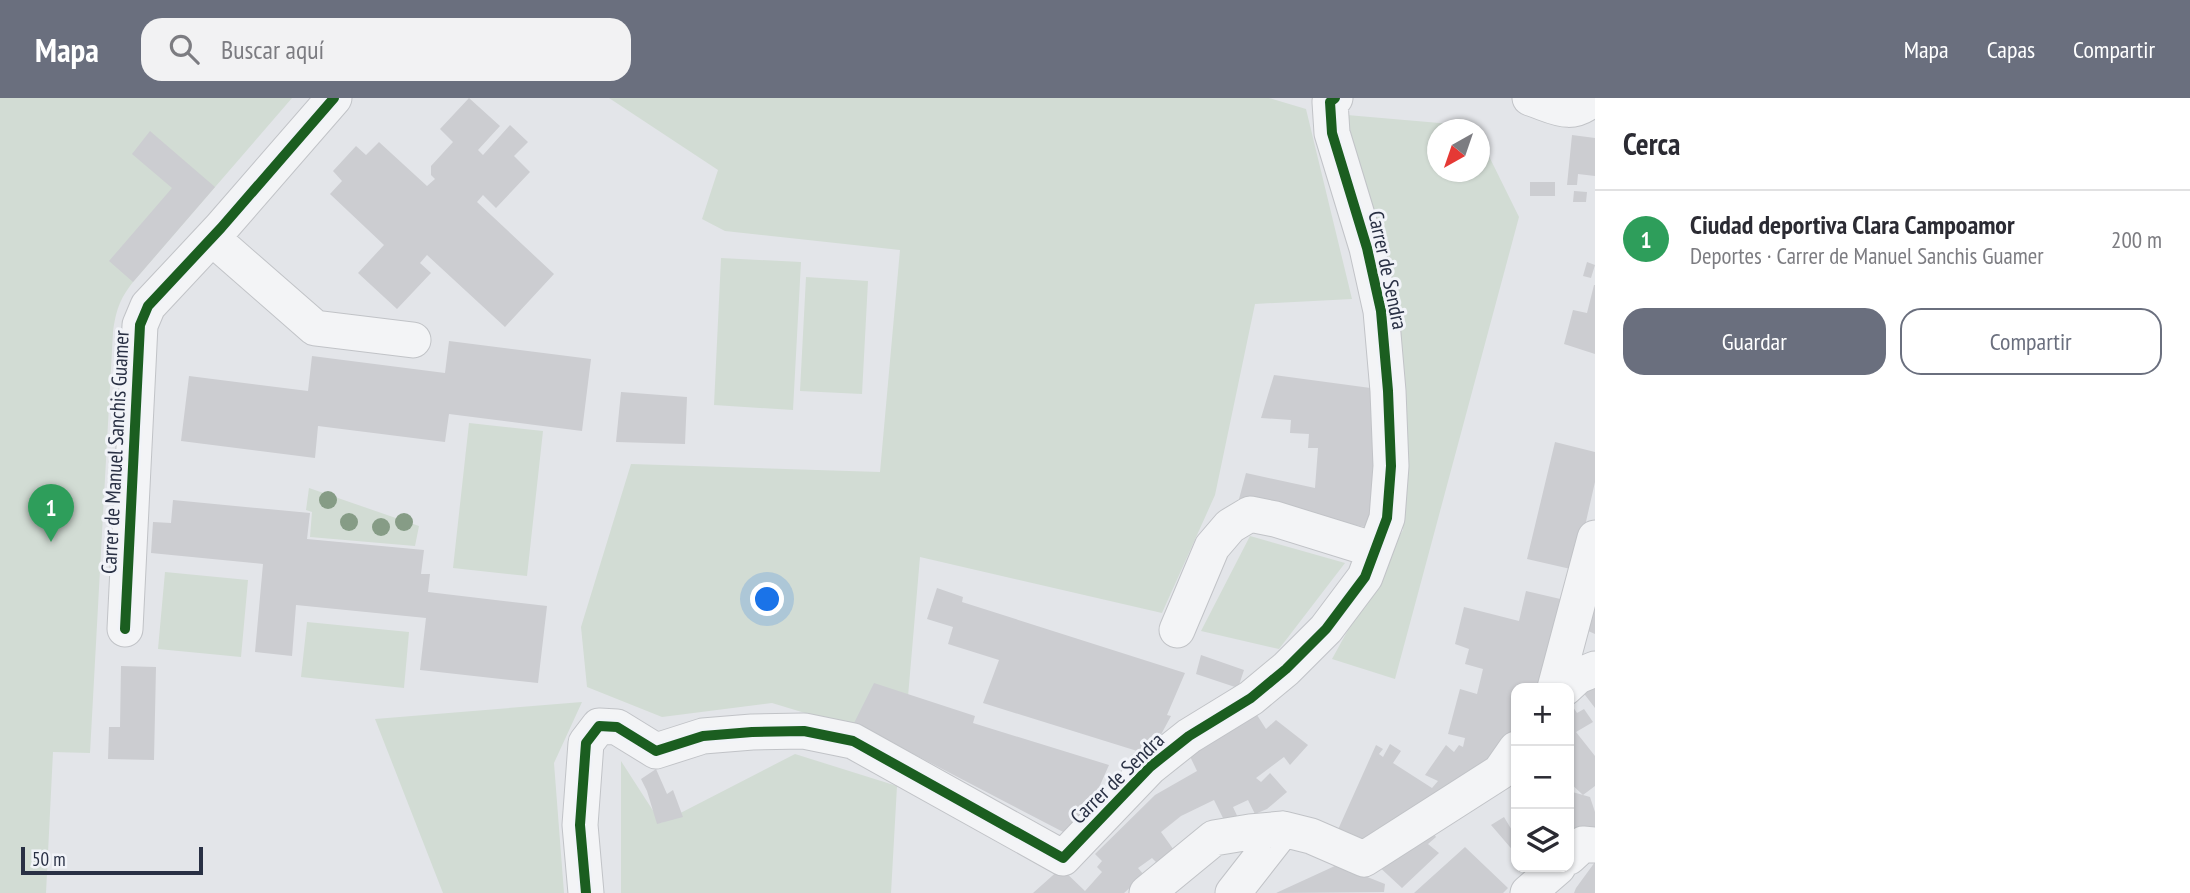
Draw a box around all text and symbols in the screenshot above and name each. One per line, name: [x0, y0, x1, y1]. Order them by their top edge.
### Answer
search box: [141, 18, 631, 81]
text: Mapa: [35, 28, 99, 71]
icon: search: [165, 30, 203, 68]
text: Buscar aquí: [221, 33, 324, 66]
text: Mapa: [1904, 34, 1949, 65]
text: Capas: [1987, 34, 2035, 65]
text: Compartir: [2073, 34, 2155, 65]
north arrow: [1427, 119, 1490, 182]
text: Cerca: [1623, 124, 1680, 163]
street label: Carrer de Sendra: [1362, 208, 1414, 332]
text: Ciudad deportiva Clara Campoamor: [1690, 208, 2015, 241]
text: 1: [1641, 225, 1652, 254]
text: 200 m: [2111, 225, 2162, 254]
text: Deportes · Carrer de Manuel Sanchis Guamer: [1690, 241, 2044, 270]
button: Guardar: [1623, 308, 1886, 375]
button: Compartir: [1900, 308, 2162, 375]
street label: Carrer de Manuel Sanchis Guamer: [95, 329, 135, 574]
pin: 1: [28, 484, 74, 542]
your location: [750, 582, 784, 616]
map controls: [1511, 683, 1574, 872]
button: +: [1511, 683, 1574, 746]
street label: Carrer de Sendra: [1064, 726, 1170, 830]
button: −: [1511, 746, 1574, 809]
button: layers: [1511, 809, 1574, 872]
scale bar: [21, 844, 203, 876]
text: 50 m: [32, 847, 66, 871]

